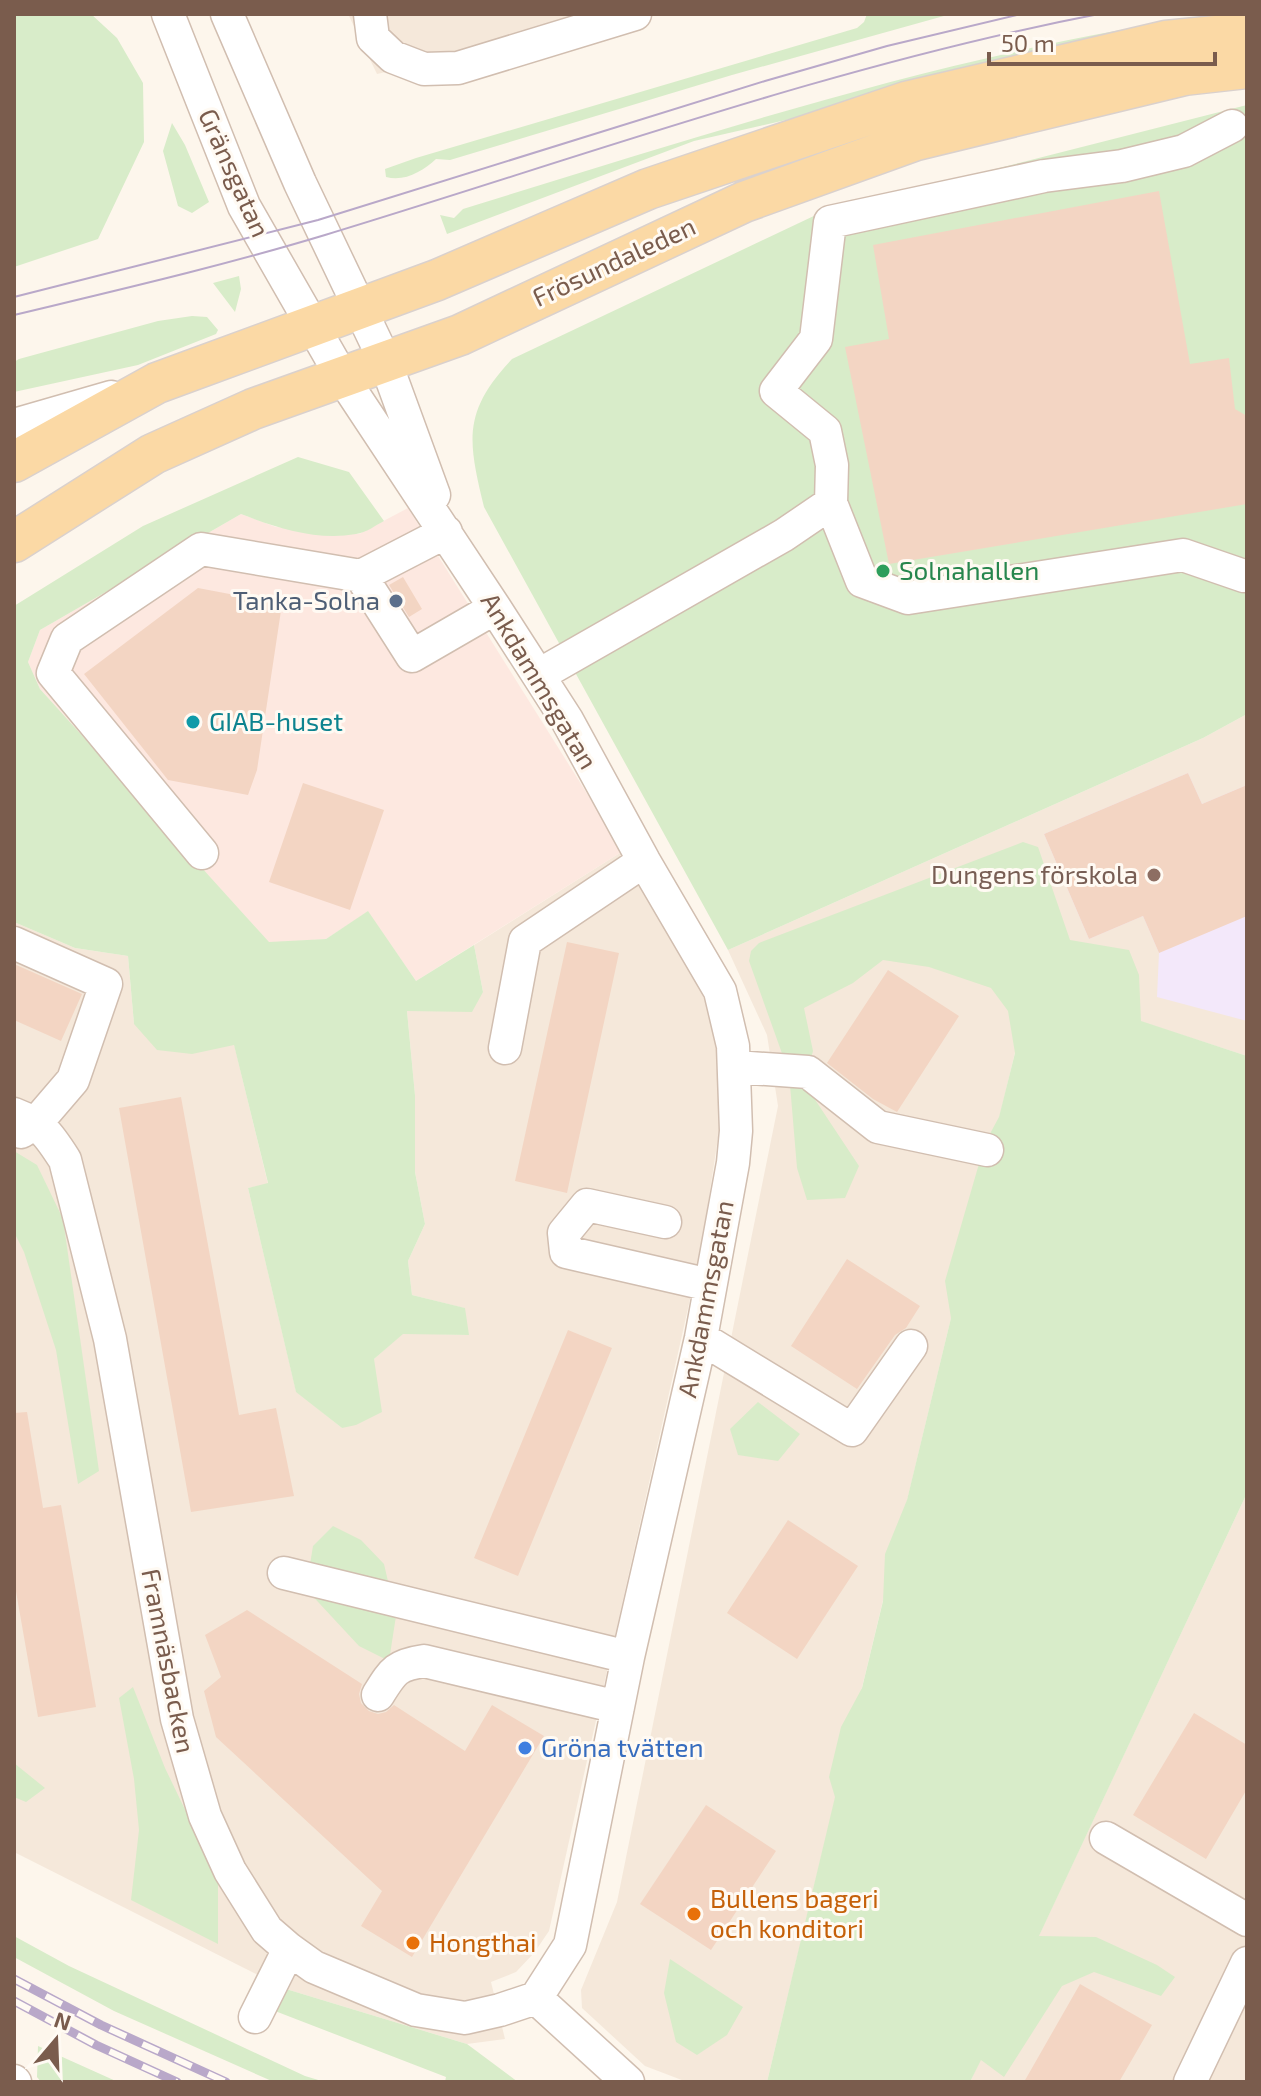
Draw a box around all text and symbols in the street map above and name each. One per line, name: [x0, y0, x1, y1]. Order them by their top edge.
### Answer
scale bar: [989, 16, 1215, 66]
text: 50 m: [1001, 28, 1055, 57]
street label: Gränsgatan: [193, 103, 277, 241]
street label: Frösundaleden: [527, 209, 700, 312]
place label: Solnahallen: [899, 554, 1039, 585]
marker: Solnahallen: [874, 562, 892, 580]
place label: Tanka-Solna: [233, 584, 380, 615]
street label: Ankdammsgatan: [475, 587, 605, 774]
marker: Tanka-Solna: [387, 592, 405, 610]
place label: GIAB-huset: [209, 705, 343, 736]
marker: GIAB-huset: [184, 713, 202, 731]
place label: Dungens förskola: [931, 858, 1138, 889]
marker: Dungens förskola: [1145, 866, 1163, 884]
street label: Ankdammsgatan: [670, 1198, 739, 1400]
street label: Framnäsbacken: [136, 1566, 203, 1756]
place label: Gröna tvätten: [541, 1731, 704, 1762]
marker: Gröna tvätten: [516, 1739, 534, 1757]
place label: Bullens bageri och konditori: [710, 1882, 879, 1943]
marker: Bullens bageri och konditori: [685, 1905, 703, 1923]
place label: Hongthai: [429, 1926, 536, 1957]
marker: Hongthai: [404, 1934, 422, 1952]
north arrow: [16, 2000, 96, 2080]
text: N: [51, 2005, 75, 2035]

